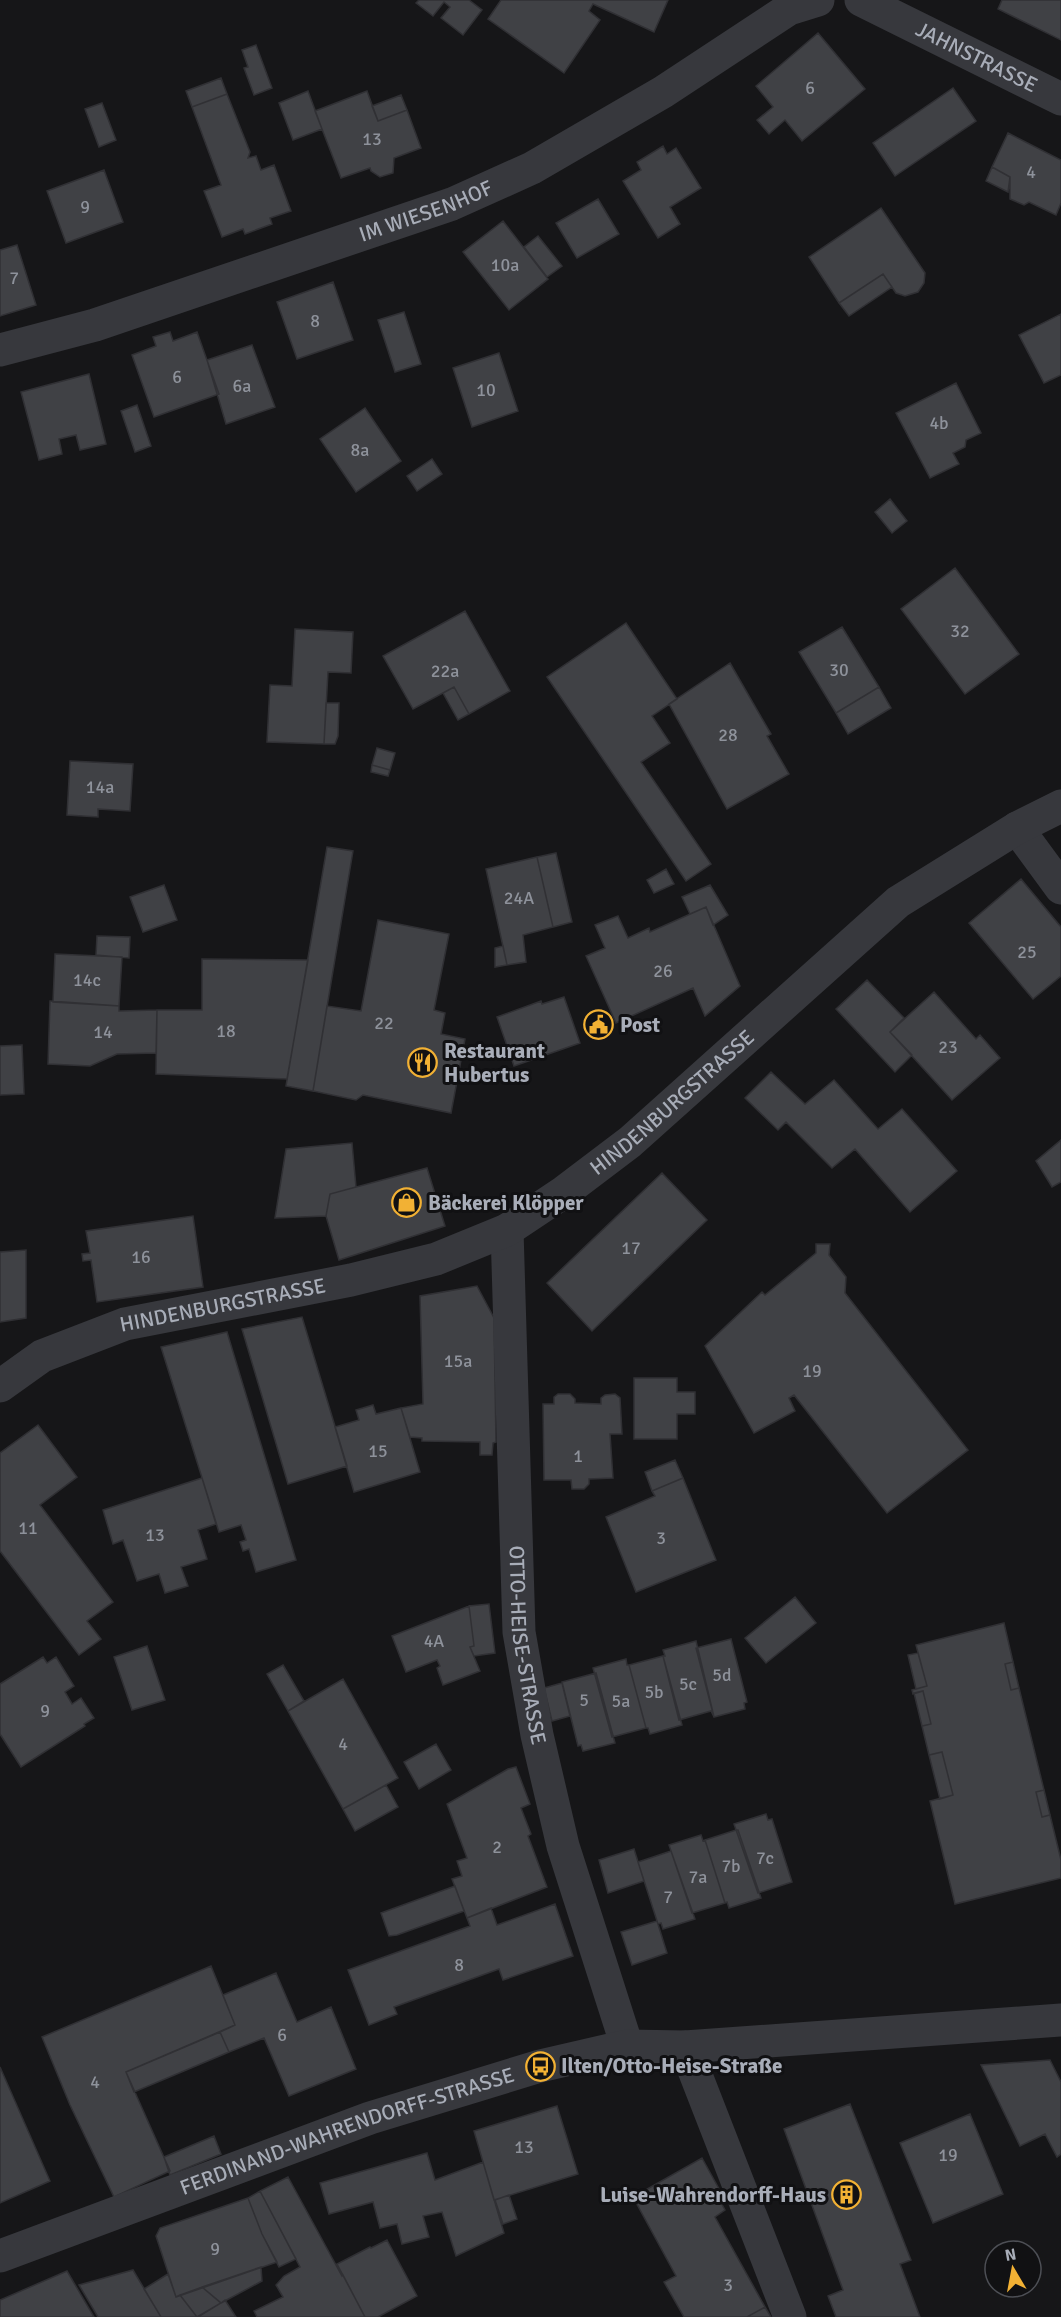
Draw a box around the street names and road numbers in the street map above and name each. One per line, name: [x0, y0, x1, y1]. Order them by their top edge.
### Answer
street label: JAHNSTRASSE: [911, 16, 1042, 98]
street label: IM WIESENHOF: [356, 174, 497, 248]
street label: HINDENBURGSTRASSE: [585, 1024, 760, 1181]
street label: HINDENBURGSTRASSE: [117, 1272, 328, 1338]
street label: OTTO-HEISE-STRASSE: [503, 1545, 552, 1747]
street label: FERDINAND-WAHRENDORFF-STRASSE: [176, 2062, 517, 2201]

